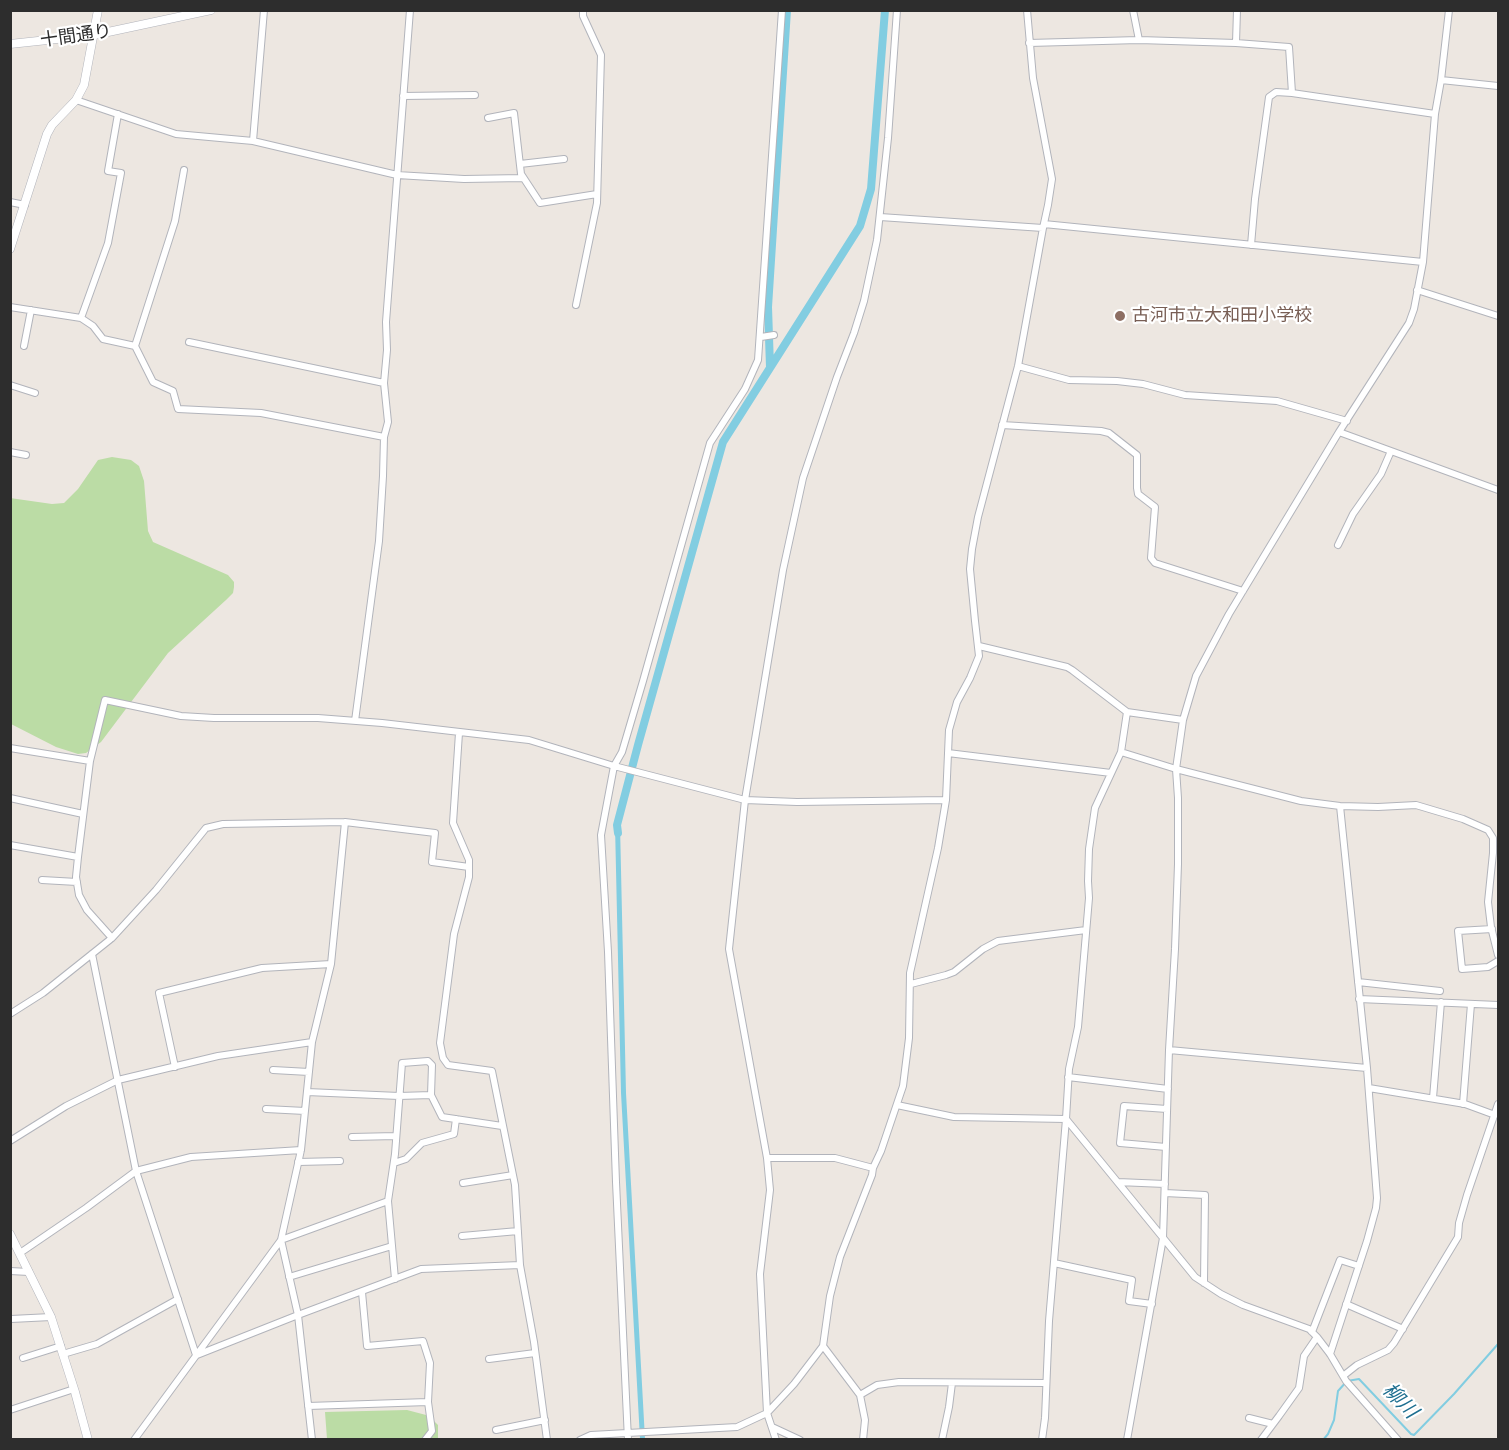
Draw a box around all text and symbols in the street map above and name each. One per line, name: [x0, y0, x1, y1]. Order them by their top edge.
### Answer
street label: 十間通り: [39, 20, 113, 52]
place label: 古河市立大和田小学校: [1132, 305, 1312, 327]
marker: 古河市立大和田小学校: [1113, 309, 1127, 323]
water label: 柳川: [1377, 1378, 1423, 1424]

